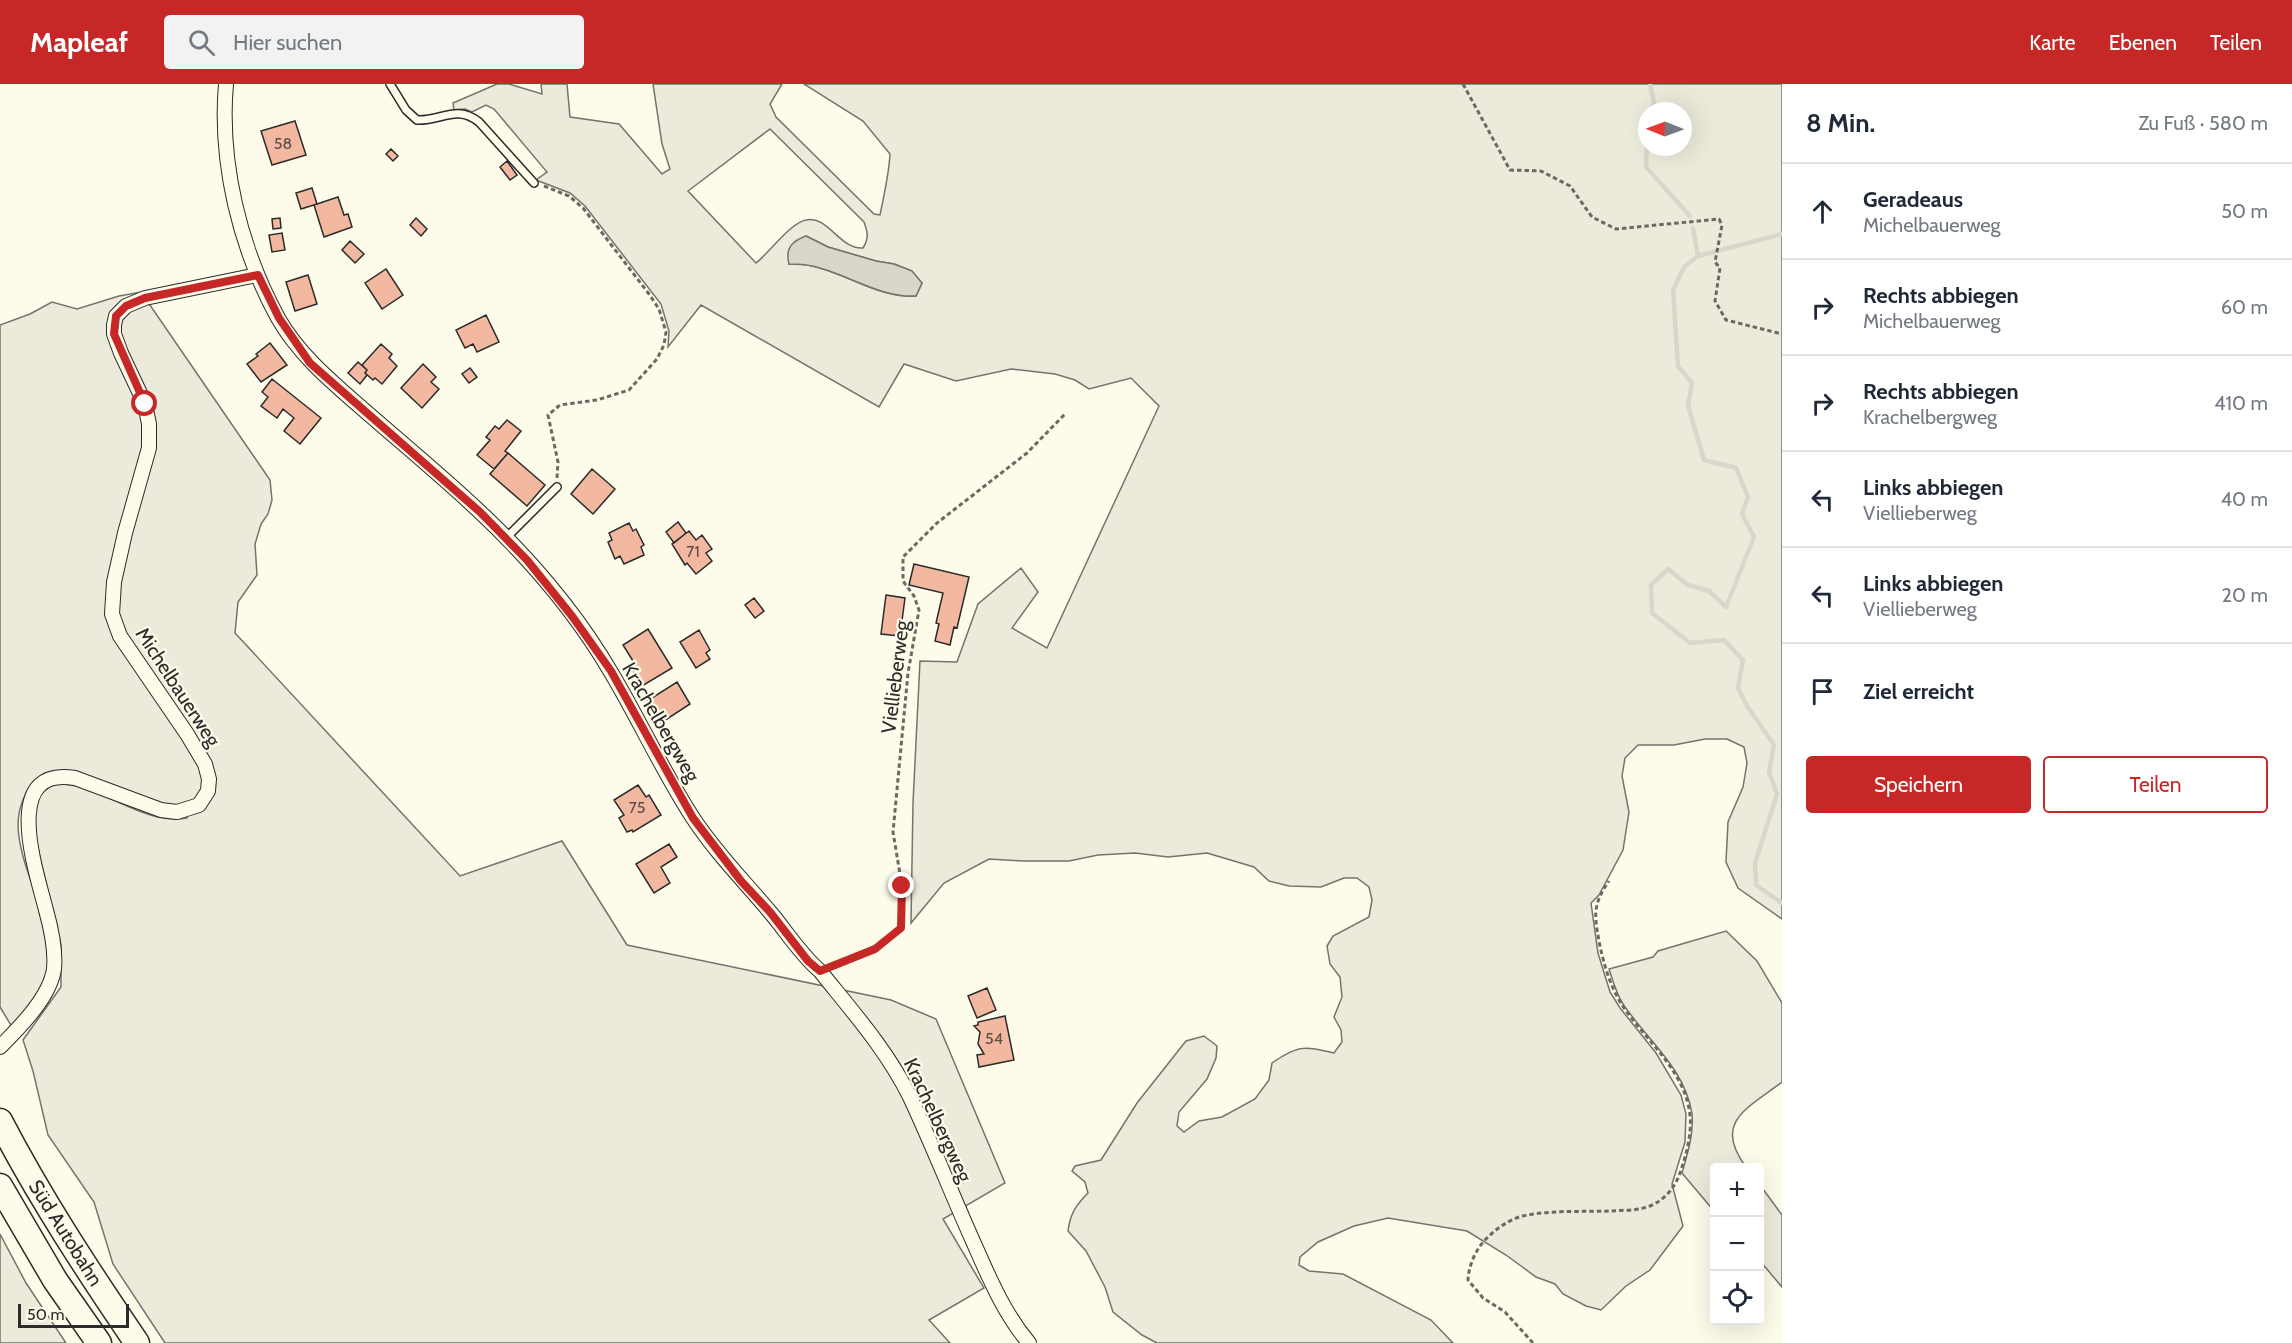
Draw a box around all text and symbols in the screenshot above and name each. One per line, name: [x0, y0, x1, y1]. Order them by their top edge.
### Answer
search box: [164, 15, 584, 69]
text: Mapleaf: [30, 25, 128, 59]
icon: search: [185, 26, 218, 59]
text: Hier suchen: [233, 29, 342, 56]
text: Karte: [2029, 30, 2076, 55]
text: Ebenen: [2109, 30, 2177, 55]
text: Teilen: [2210, 30, 2262, 55]
north arrow: [1638, 102, 1692, 156]
text: 8 Min.: [1806, 107, 1875, 139]
text: Zu Fuß · 580 m: [2138, 111, 2268, 135]
house number: 58: [274, 134, 292, 153]
text: Geradeaus: [1863, 186, 1963, 213]
icon: ahead: [1806, 195, 1839, 228]
text: 50 m: [2221, 199, 2268, 223]
text: Michelbauerweg: [1863, 213, 2001, 237]
text: Rechts abbiegen: [1863, 282, 2019, 309]
icon: right: [1806, 291, 1839, 324]
text: 60 m: [2221, 295, 2268, 319]
text: Michelbauerweg: [1863, 309, 2001, 333]
text: Rechts abbiegen: [1863, 378, 2019, 405]
icon: right: [1806, 387, 1839, 420]
route start: [131, 390, 157, 416]
text: 410 m: [2214, 391, 2268, 415]
text: Krachelbergweg: [1863, 405, 1997, 429]
text: Links abbiegen: [1863, 474, 2003, 501]
icon: left: [1806, 483, 1839, 516]
text: 40 m: [2220, 487, 2268, 511]
text: Viellieberweg: [1863, 501, 1977, 525]
house number: 71: [686, 542, 700, 561]
text: Links abbiegen: [1863, 570, 2003, 597]
icon: left: [1806, 579, 1839, 612]
text: 20 m: [2222, 583, 2268, 607]
text: Viellieberweg: [1863, 597, 1977, 621]
street label: Viellieberweg: [876, 618, 914, 735]
street label: Michelbauerweg: [130, 623, 226, 752]
street label: Krachelbergweg: [617, 658, 705, 787]
icon: arrive: [1806, 675, 1839, 708]
text: Ziel erreicht: [1863, 678, 1974, 705]
button: Speichern: [1806, 756, 2031, 813]
button: Teilen: [2043, 756, 2268, 813]
house number: 75: [629, 798, 645, 817]
route end: [888, 872, 914, 898]
house number: 54: [985, 1029, 1003, 1048]
street label: Krachelbergweg: [899, 1054, 978, 1187]
map controls: [1710, 1163, 1764, 1325]
button: +: [1710, 1163, 1764, 1217]
street label: Süd Autobahn: [24, 1176, 108, 1290]
button: −: [1710, 1217, 1764, 1271]
button: locate: [1710, 1271, 1764, 1325]
scale bar: [18, 1301, 129, 1328]
text: 50 m: [27, 1305, 64, 1324]

